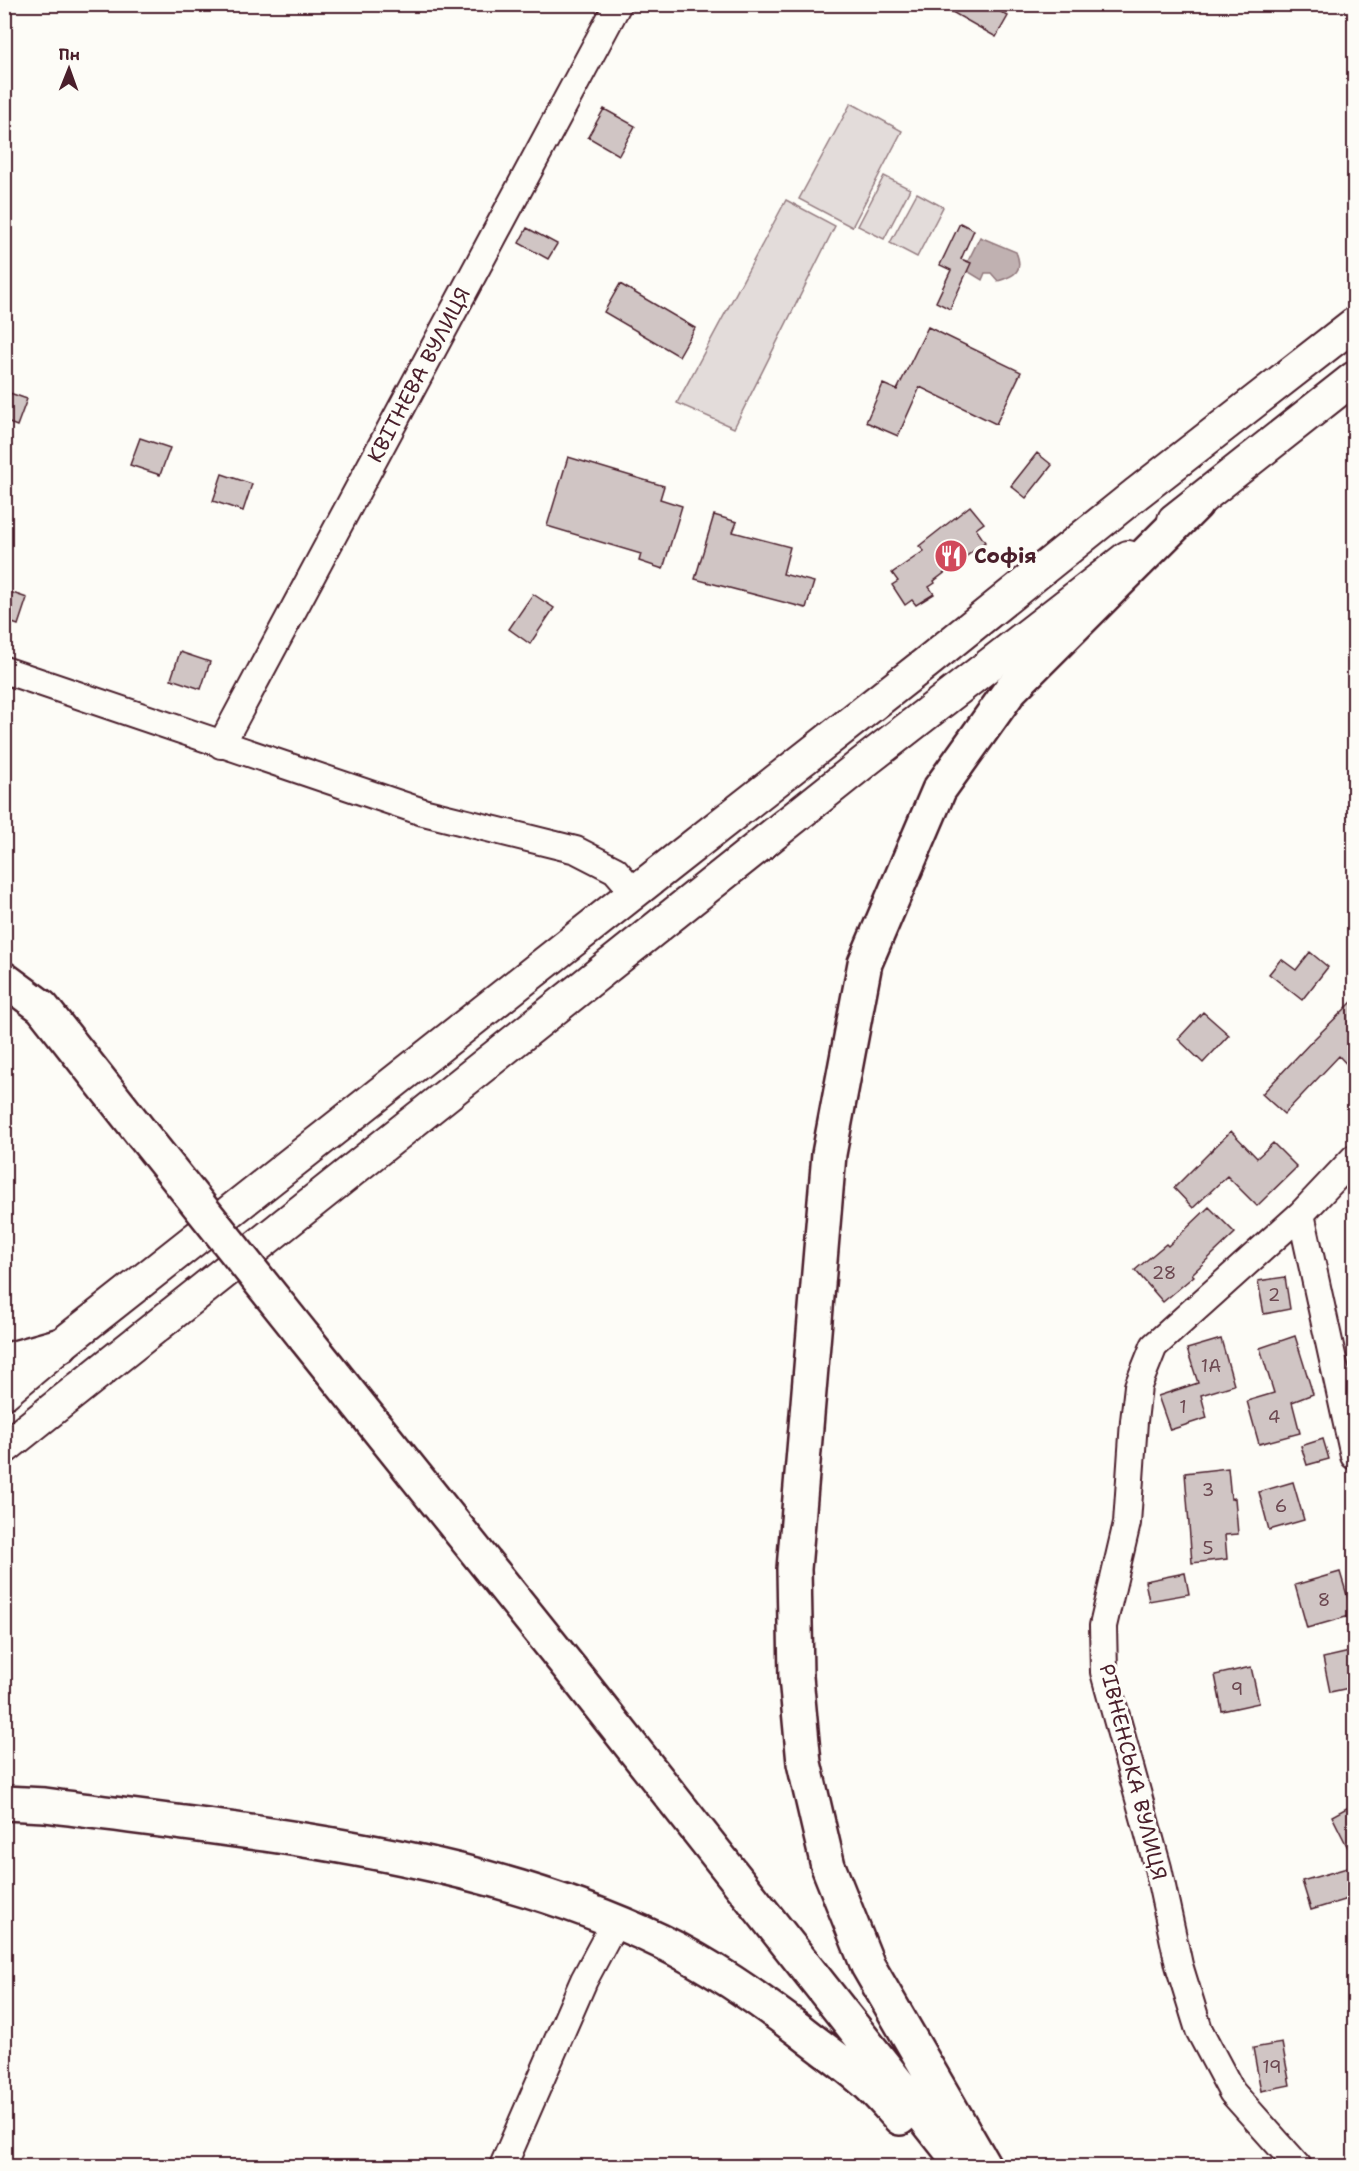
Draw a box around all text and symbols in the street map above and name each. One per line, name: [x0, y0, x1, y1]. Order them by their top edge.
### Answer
north arrow: [39, 39, 99, 99]
text: Пн: [59, 44, 80, 65]
street label: КВІТНЕВА ВУЛИЦЯ: [361, 282, 477, 468]
restaurant icon: Софія: [933, 538, 969, 574]
place label: Софія: [974, 542, 1037, 570]
house number: 28: [1152, 1261, 1176, 1285]
house number: 2: [1268, 1283, 1280, 1307]
house number: 1А: [1201, 1354, 1221, 1378]
house number: 1: [1179, 1395, 1187, 1419]
house number: 4: [1268, 1405, 1280, 1429]
house number: 3: [1202, 1478, 1214, 1502]
house number: 6: [1275, 1494, 1287, 1518]
house number: 5: [1202, 1536, 1214, 1560]
house number: 8: [1318, 1588, 1330, 1612]
street label: РІВНЕНСЬКА ВУЛИЦЯ: [1093, 1661, 1173, 1883]
house number: 9: [1231, 1677, 1243, 1701]
house number: 19: [1262, 2055, 1282, 2079]

